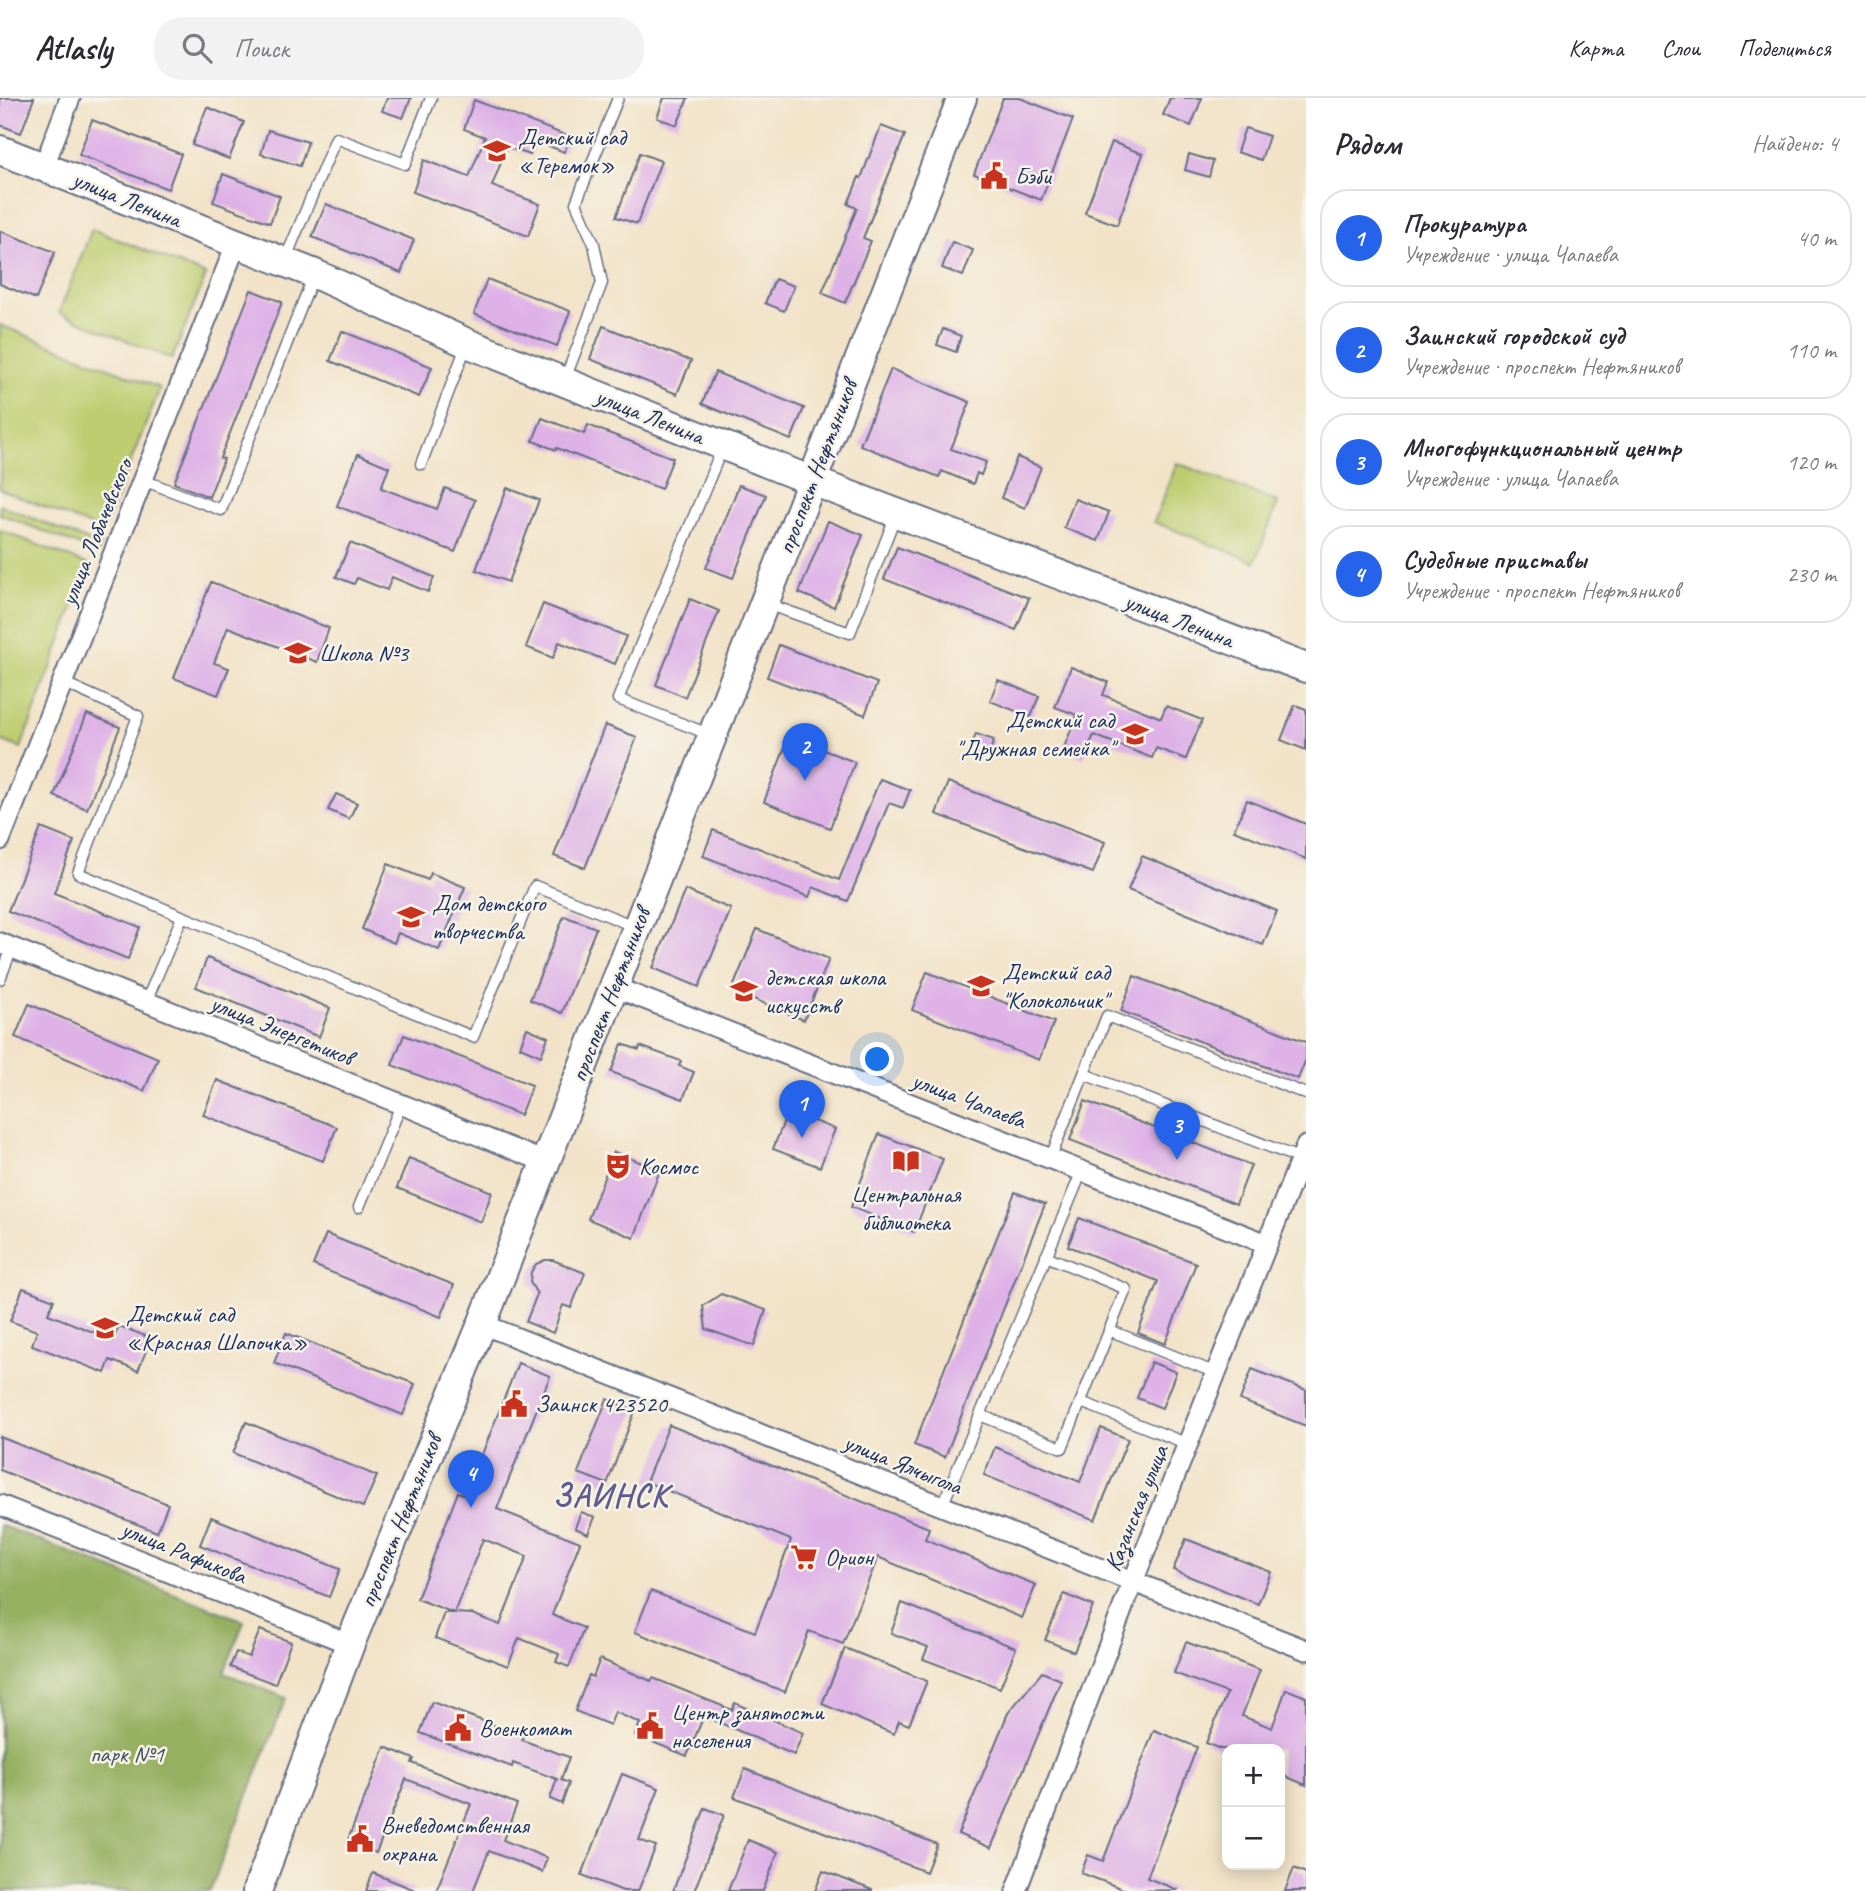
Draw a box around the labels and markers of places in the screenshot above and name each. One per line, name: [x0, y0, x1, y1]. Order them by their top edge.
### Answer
place label: Детский сад «Теремок»: [518, 122, 628, 180]
school or university icon: Детский сад «Теремок»: [482, 136, 512, 166]
public building icon: Бэби: [979, 161, 1009, 191]
place label: Бэби: [1015, 161, 1053, 191]
school or university icon: Школа №3: [283, 638, 313, 668]
place label: Школа №3: [319, 638, 411, 668]
place label: Детский сад "Дружная семейка": [955, 705, 1119, 763]
school or university icon: Детский сад "Дружная семейка": [1120, 719, 1150, 749]
pin: 2: [782, 723, 828, 781]
place label: Дом детского творчества: [432, 888, 547, 946]
school or university icon: Дом детского творчества: [396, 902, 426, 932]
place label: Детский сад "Колокольчик": [1002, 957, 1113, 1015]
place label: детская школа искусств: [765, 962, 887, 1020]
school or university icon: Детский сад "Колокольчик": [966, 971, 996, 1001]
school or university icon: детская школа искусств: [729, 976, 759, 1006]
pin: 1: [779, 1080, 825, 1138]
pin: 3: [1154, 1102, 1200, 1160]
library icon: Центральная библиотека: [891, 1146, 921, 1176]
theatre icon: Космос: [603, 1151, 633, 1181]
place label: Космос: [639, 1151, 699, 1181]
place label: Центральная библиотека: [851, 1179, 962, 1237]
place label: Детский сад «Красная Шапочка»: [126, 1299, 307, 1357]
school or university icon: Детский сад «Красная Шапочка»: [90, 1313, 120, 1343]
public building icon: Заинск 423520: [499, 1389, 529, 1419]
place label: Заинск 423520: [535, 1389, 669, 1419]
pin: 4: [448, 1450, 494, 1508]
supermarket icon: Орион: [789, 1542, 819, 1572]
place label: Орион: [825, 1542, 874, 1572]
place label: Центр занятости населения: [671, 1697, 825, 1755]
public building icon: Центр занятости населения: [635, 1711, 665, 1741]
public building icon: Военкомат: [443, 1713, 473, 1743]
place label: Военкомат: [479, 1713, 572, 1743]
place label: Вневедомственная охрана: [381, 1810, 530, 1868]
public building icon: Вневедомственная охрана: [345, 1824, 375, 1854]

